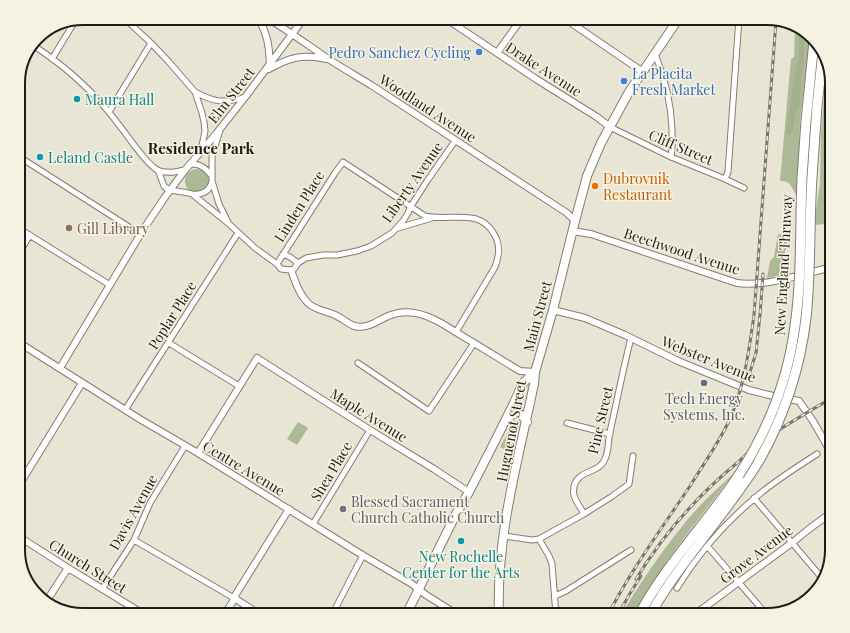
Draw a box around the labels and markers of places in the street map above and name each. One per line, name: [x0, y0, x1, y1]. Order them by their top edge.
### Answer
place label: Pedro Sanchez Cycling: [328, 43, 472, 62]
marker: Pedro Sanchez Cycling: [474, 47, 484, 57]
place label: La Placita Fresh Market: [632, 64, 716, 99]
marker: La Placita Fresh Market: [619, 76, 629, 86]
place label: Maura Hall: [85, 90, 154, 109]
marker: Maura Hall: [72, 94, 82, 104]
place label: Leland Castle: [48, 148, 133, 167]
marker: Leland Castle: [35, 152, 45, 162]
place label: Dubrovnik Restaurant: [603, 169, 673, 204]
marker: Dubrovnik Restaurant: [590, 181, 600, 191]
place label: Gill Library: [77, 219, 149, 238]
marker: Gill Library: [64, 223, 74, 233]
marker: Tech Energy Systems, Inc.: [699, 378, 709, 388]
place label: Tech Energy Systems, Inc.: [663, 389, 745, 424]
place label: Blessed Sacrament Church Catholic Church: [351, 492, 505, 527]
marker: Blessed Sacrament Church Catholic Church: [338, 504, 348, 514]
marker: New Rochelle Center for the Arts: [456, 536, 466, 546]
place label: New Rochelle Center for the Arts: [402, 547, 520, 582]

